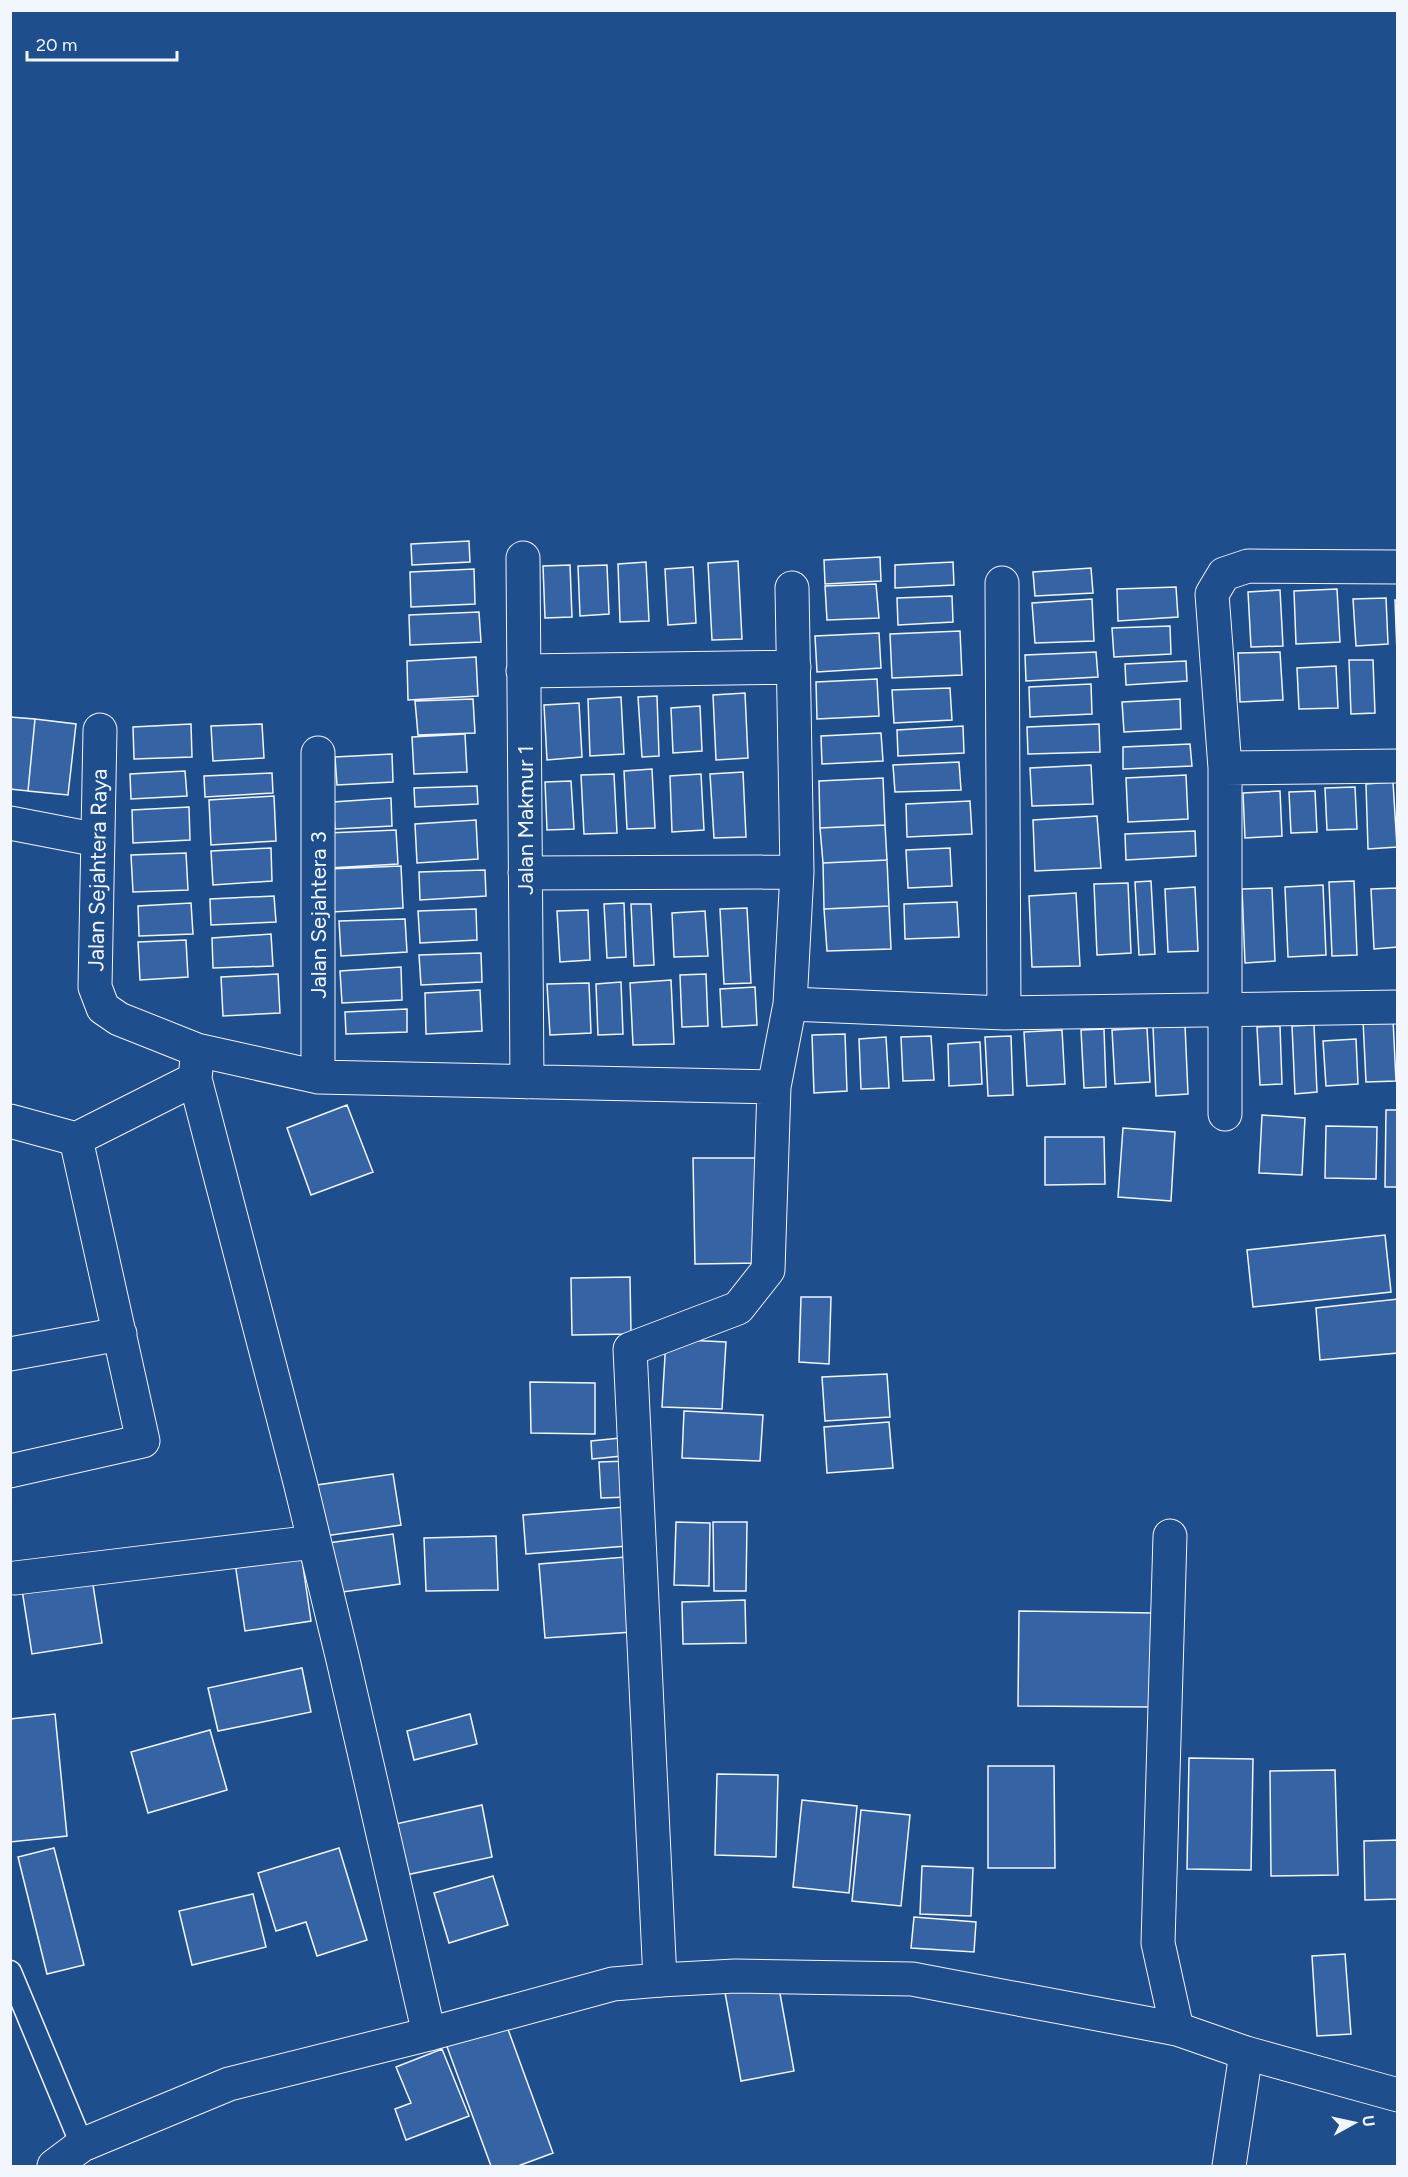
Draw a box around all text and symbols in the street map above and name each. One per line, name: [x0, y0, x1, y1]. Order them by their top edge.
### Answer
scale bar: [27, 24, 177, 62]
text: 20 m: [36, 34, 77, 56]
street label: Jalan Makmur 1: [512, 745, 539, 895]
street label: Jalan Sejahtera Raya: [82, 768, 113, 972]
street label: Jalan Sejahtera 3: [305, 831, 332, 999]
north arrow: [1324, 2093, 1384, 2153]
text: U: [1358, 2114, 1379, 2128]

